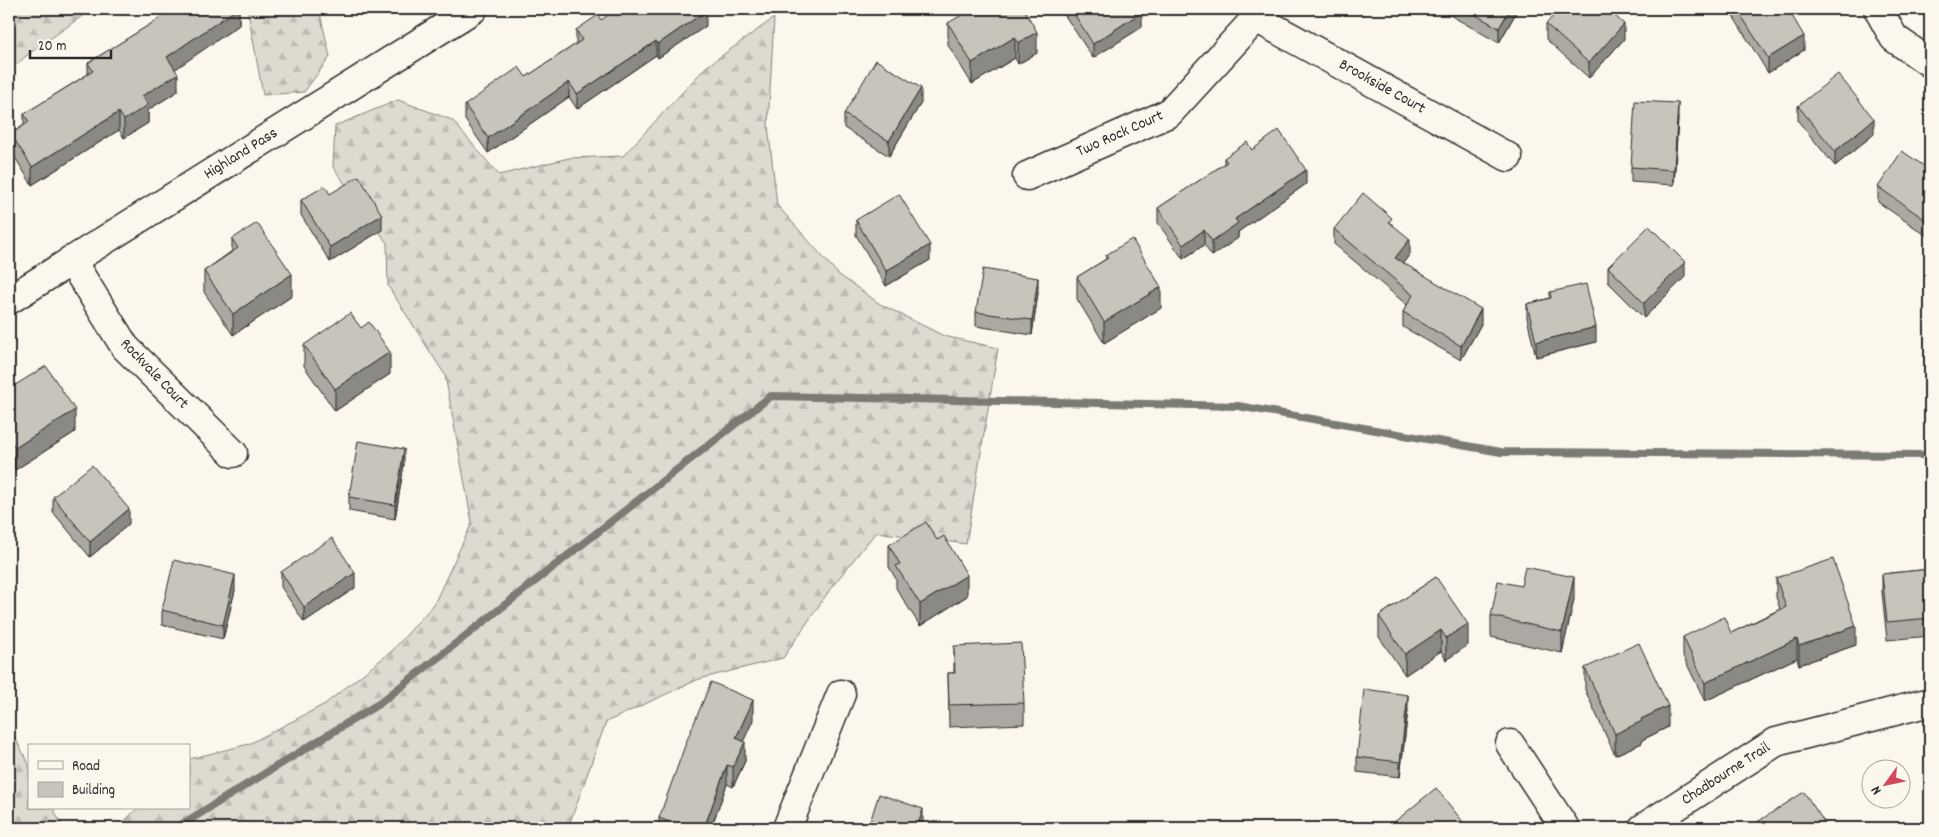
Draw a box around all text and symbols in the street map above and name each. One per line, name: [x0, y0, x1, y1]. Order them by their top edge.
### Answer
scale bar: [30, 28, 111, 60]
text: 20 m: [38, 36, 66, 58]
street label: Brookside Court: [1334, 54, 1430, 120]
street label: Two Rock Court: [1073, 105, 1167, 163]
street label: Highland Pass: [199, 122, 283, 186]
street label: Rockvale Court: [114, 334, 194, 415]
street label: Chadbourne Trail: [1677, 737, 1775, 811]
legend: [28, 744, 190, 810]
text: Road: [72, 756, 100, 778]
north arrow: [1862, 760, 1912, 810]
text: Building: [72, 780, 115, 802]
text: N: [1866, 782, 1887, 798]

